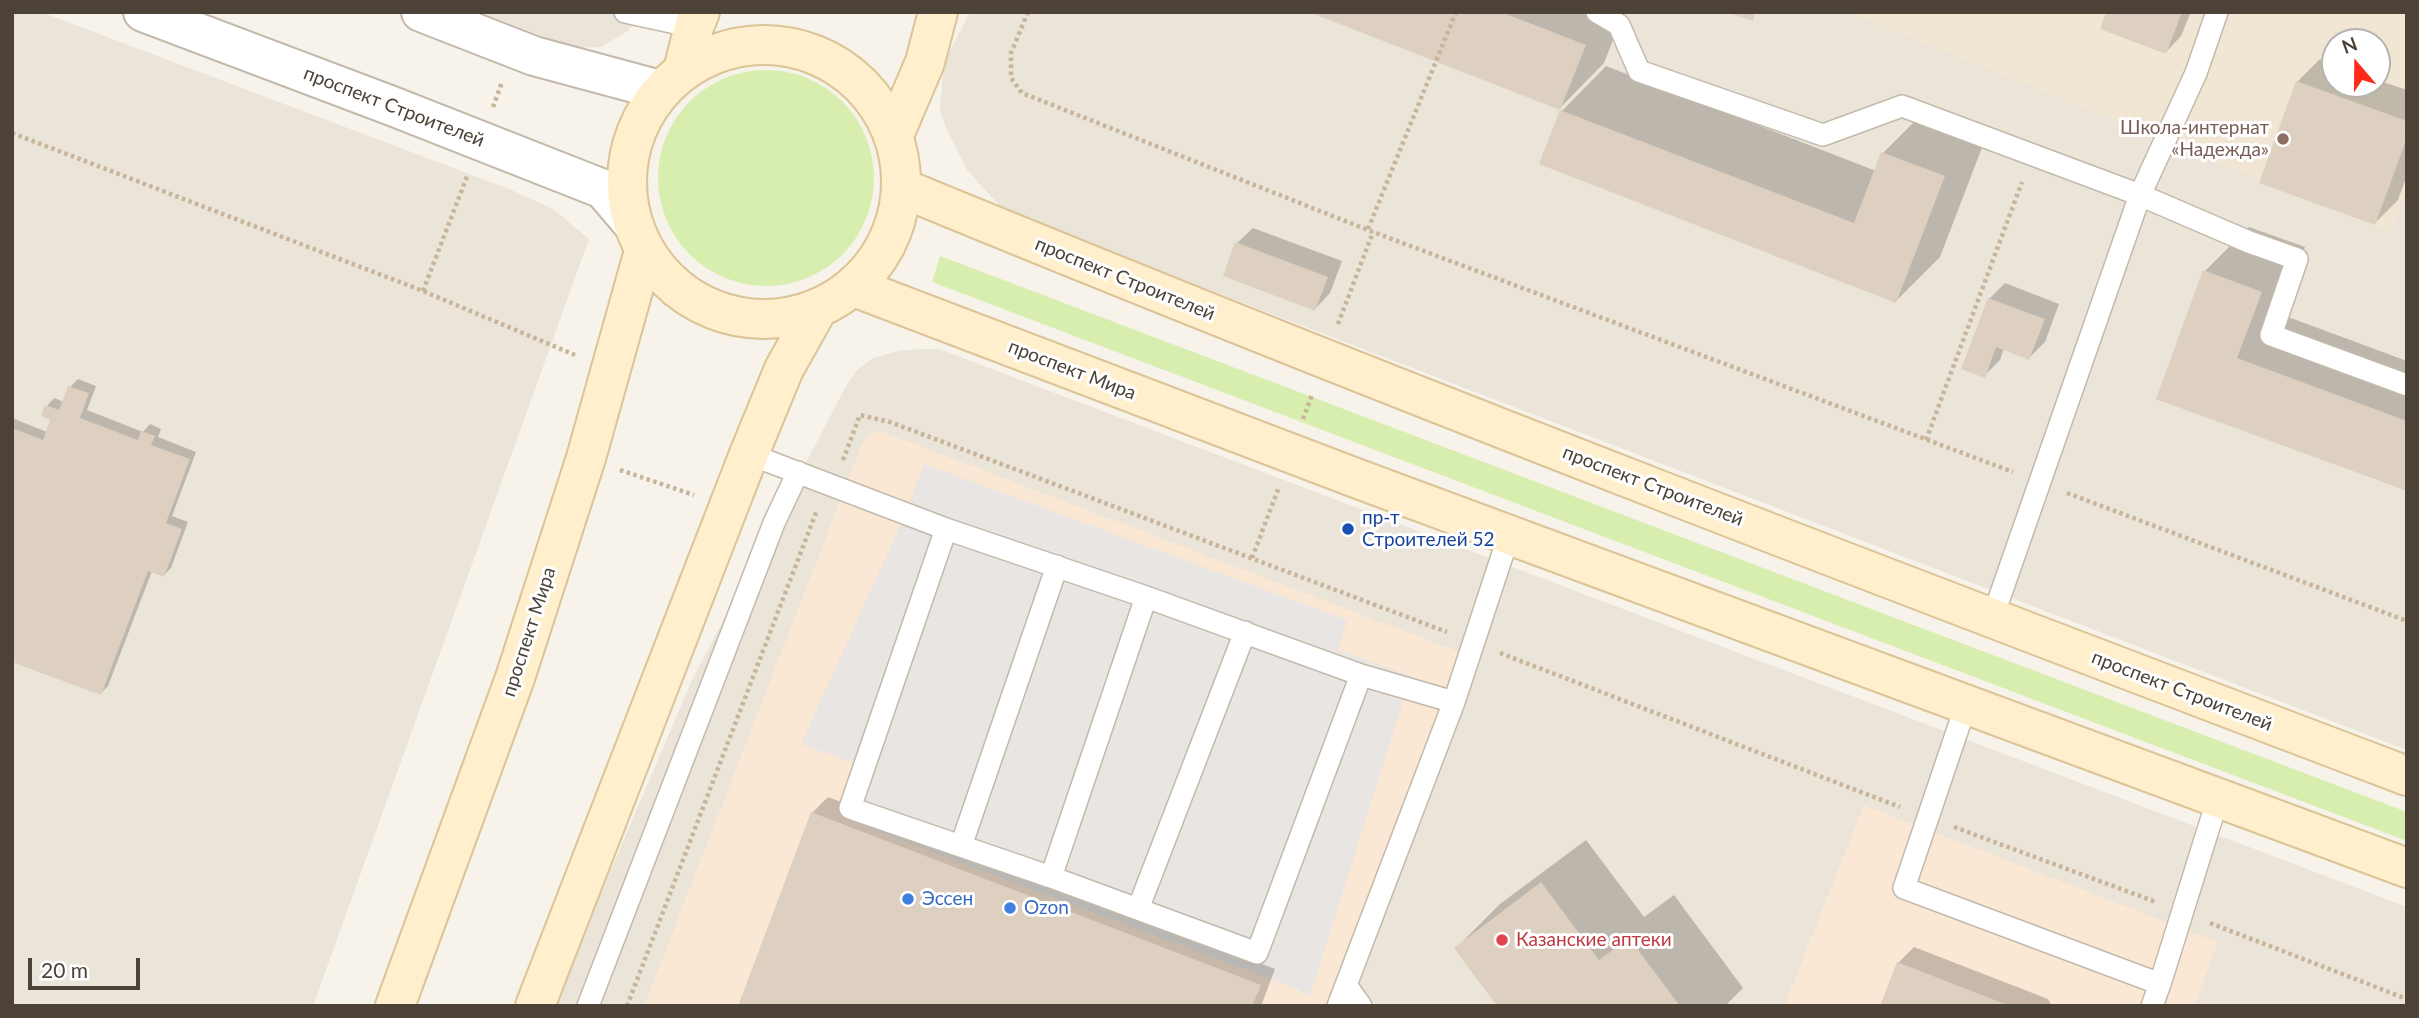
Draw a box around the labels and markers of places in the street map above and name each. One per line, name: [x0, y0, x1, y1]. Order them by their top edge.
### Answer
place label: Школа-интернат «Надежда»: [2120, 117, 2269, 161]
marker: Школа-интернат «Надежда»: [2275, 131, 2291, 147]
place label: пр-т Строителей 52: [1362, 507, 1494, 551]
marker: пр-т Строителей 52: [1340, 521, 1356, 537]
place label: Эссен: [922, 888, 973, 910]
marker: Эссен: [900, 891, 916, 907]
place label: Ozon: [1024, 897, 1069, 919]
marker: Ozon: [1002, 900, 1018, 916]
place label: Казанские аптеки: [1516, 929, 1672, 951]
marker: Казанские аптеки: [1494, 932, 1510, 948]

